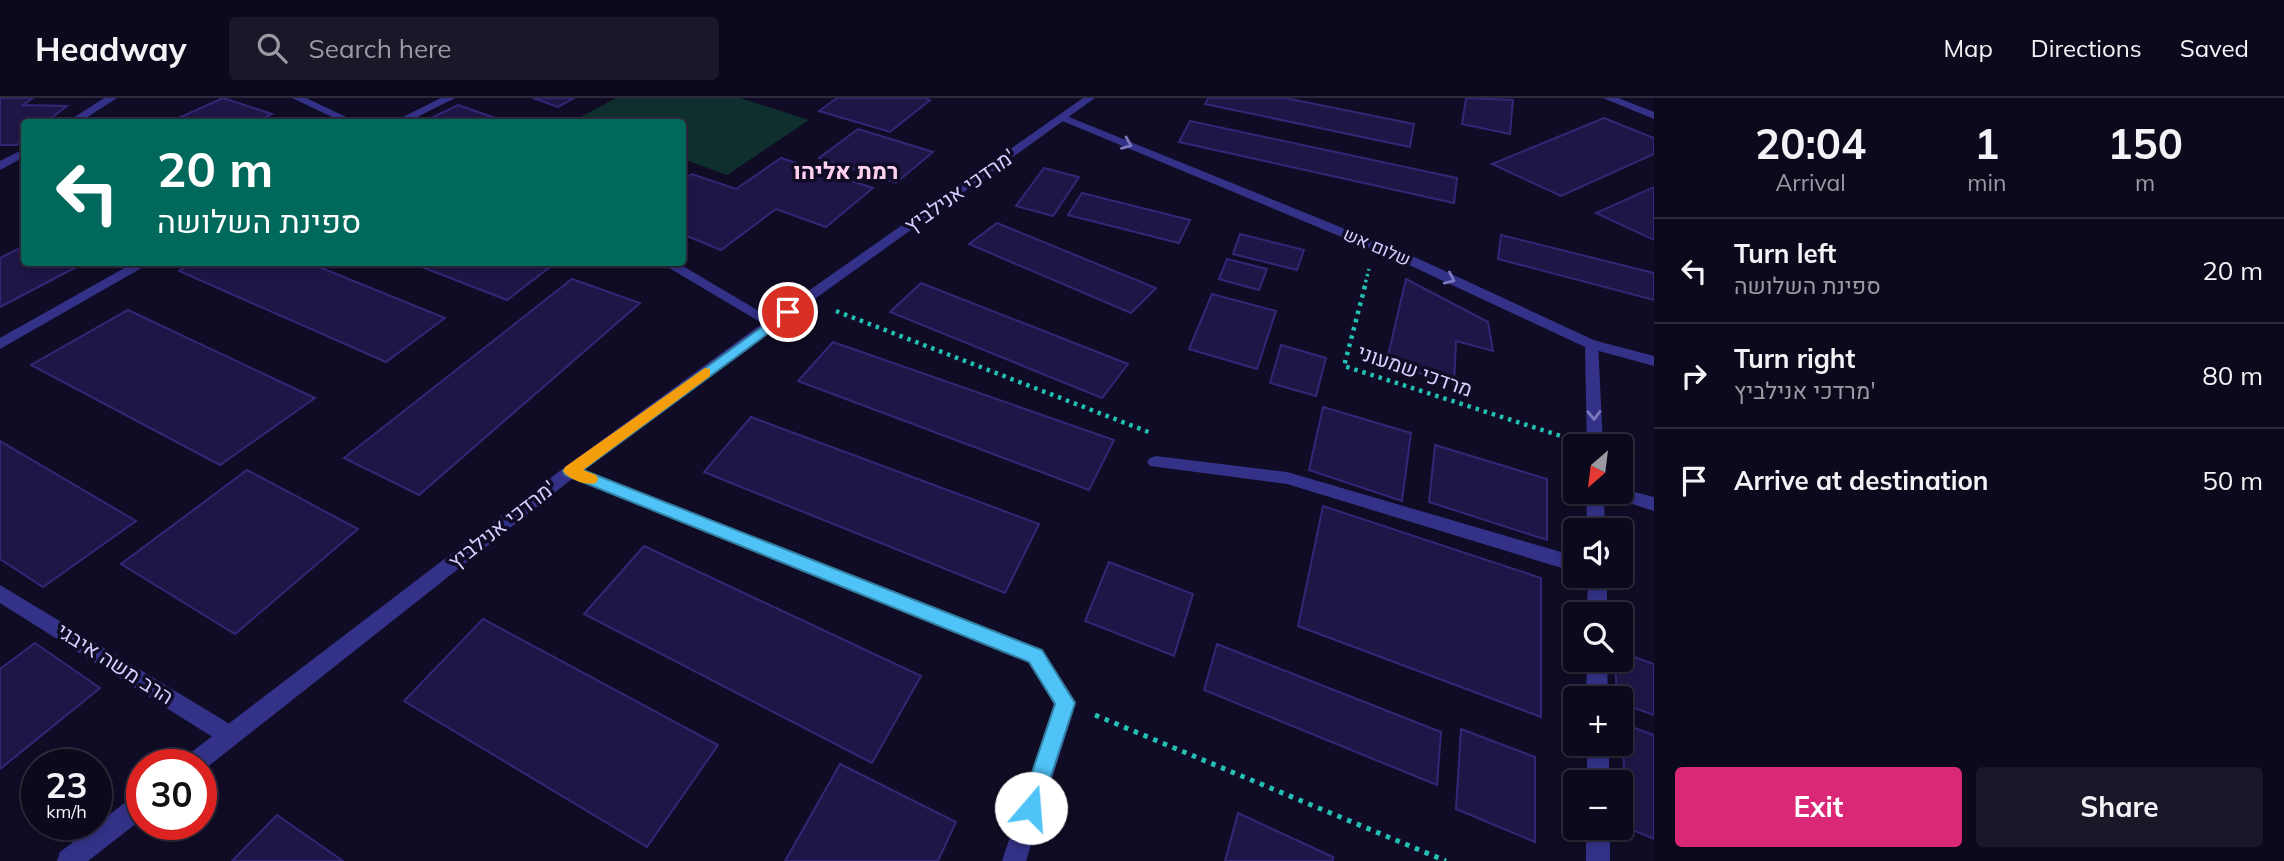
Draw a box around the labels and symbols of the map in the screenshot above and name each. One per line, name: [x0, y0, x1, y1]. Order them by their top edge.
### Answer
one-way arrow: [1120, 136, 1132, 150]
street label: מרדכי אנילביץ': [899, 142, 1020, 238]
district label: רמת אליהו: [793, 156, 899, 185]
street label: שלום אש: [1340, 222, 1414, 271]
one-way arrow: [1443, 271, 1455, 285]
pin: [758, 282, 818, 342]
street label: מרדכי שמעוני: [1354, 338, 1476, 402]
one-way arrow: [1586, 410, 1602, 420]
north arrow: [1563, 434, 1633, 504]
street label: מרדכי אנילביץ': [442, 474, 560, 574]
street label: הרב משה איבגי: [53, 617, 179, 709]
speed limit sign: 30: [126, 749, 217, 840]
position arrow: [994, 771, 1068, 845]

